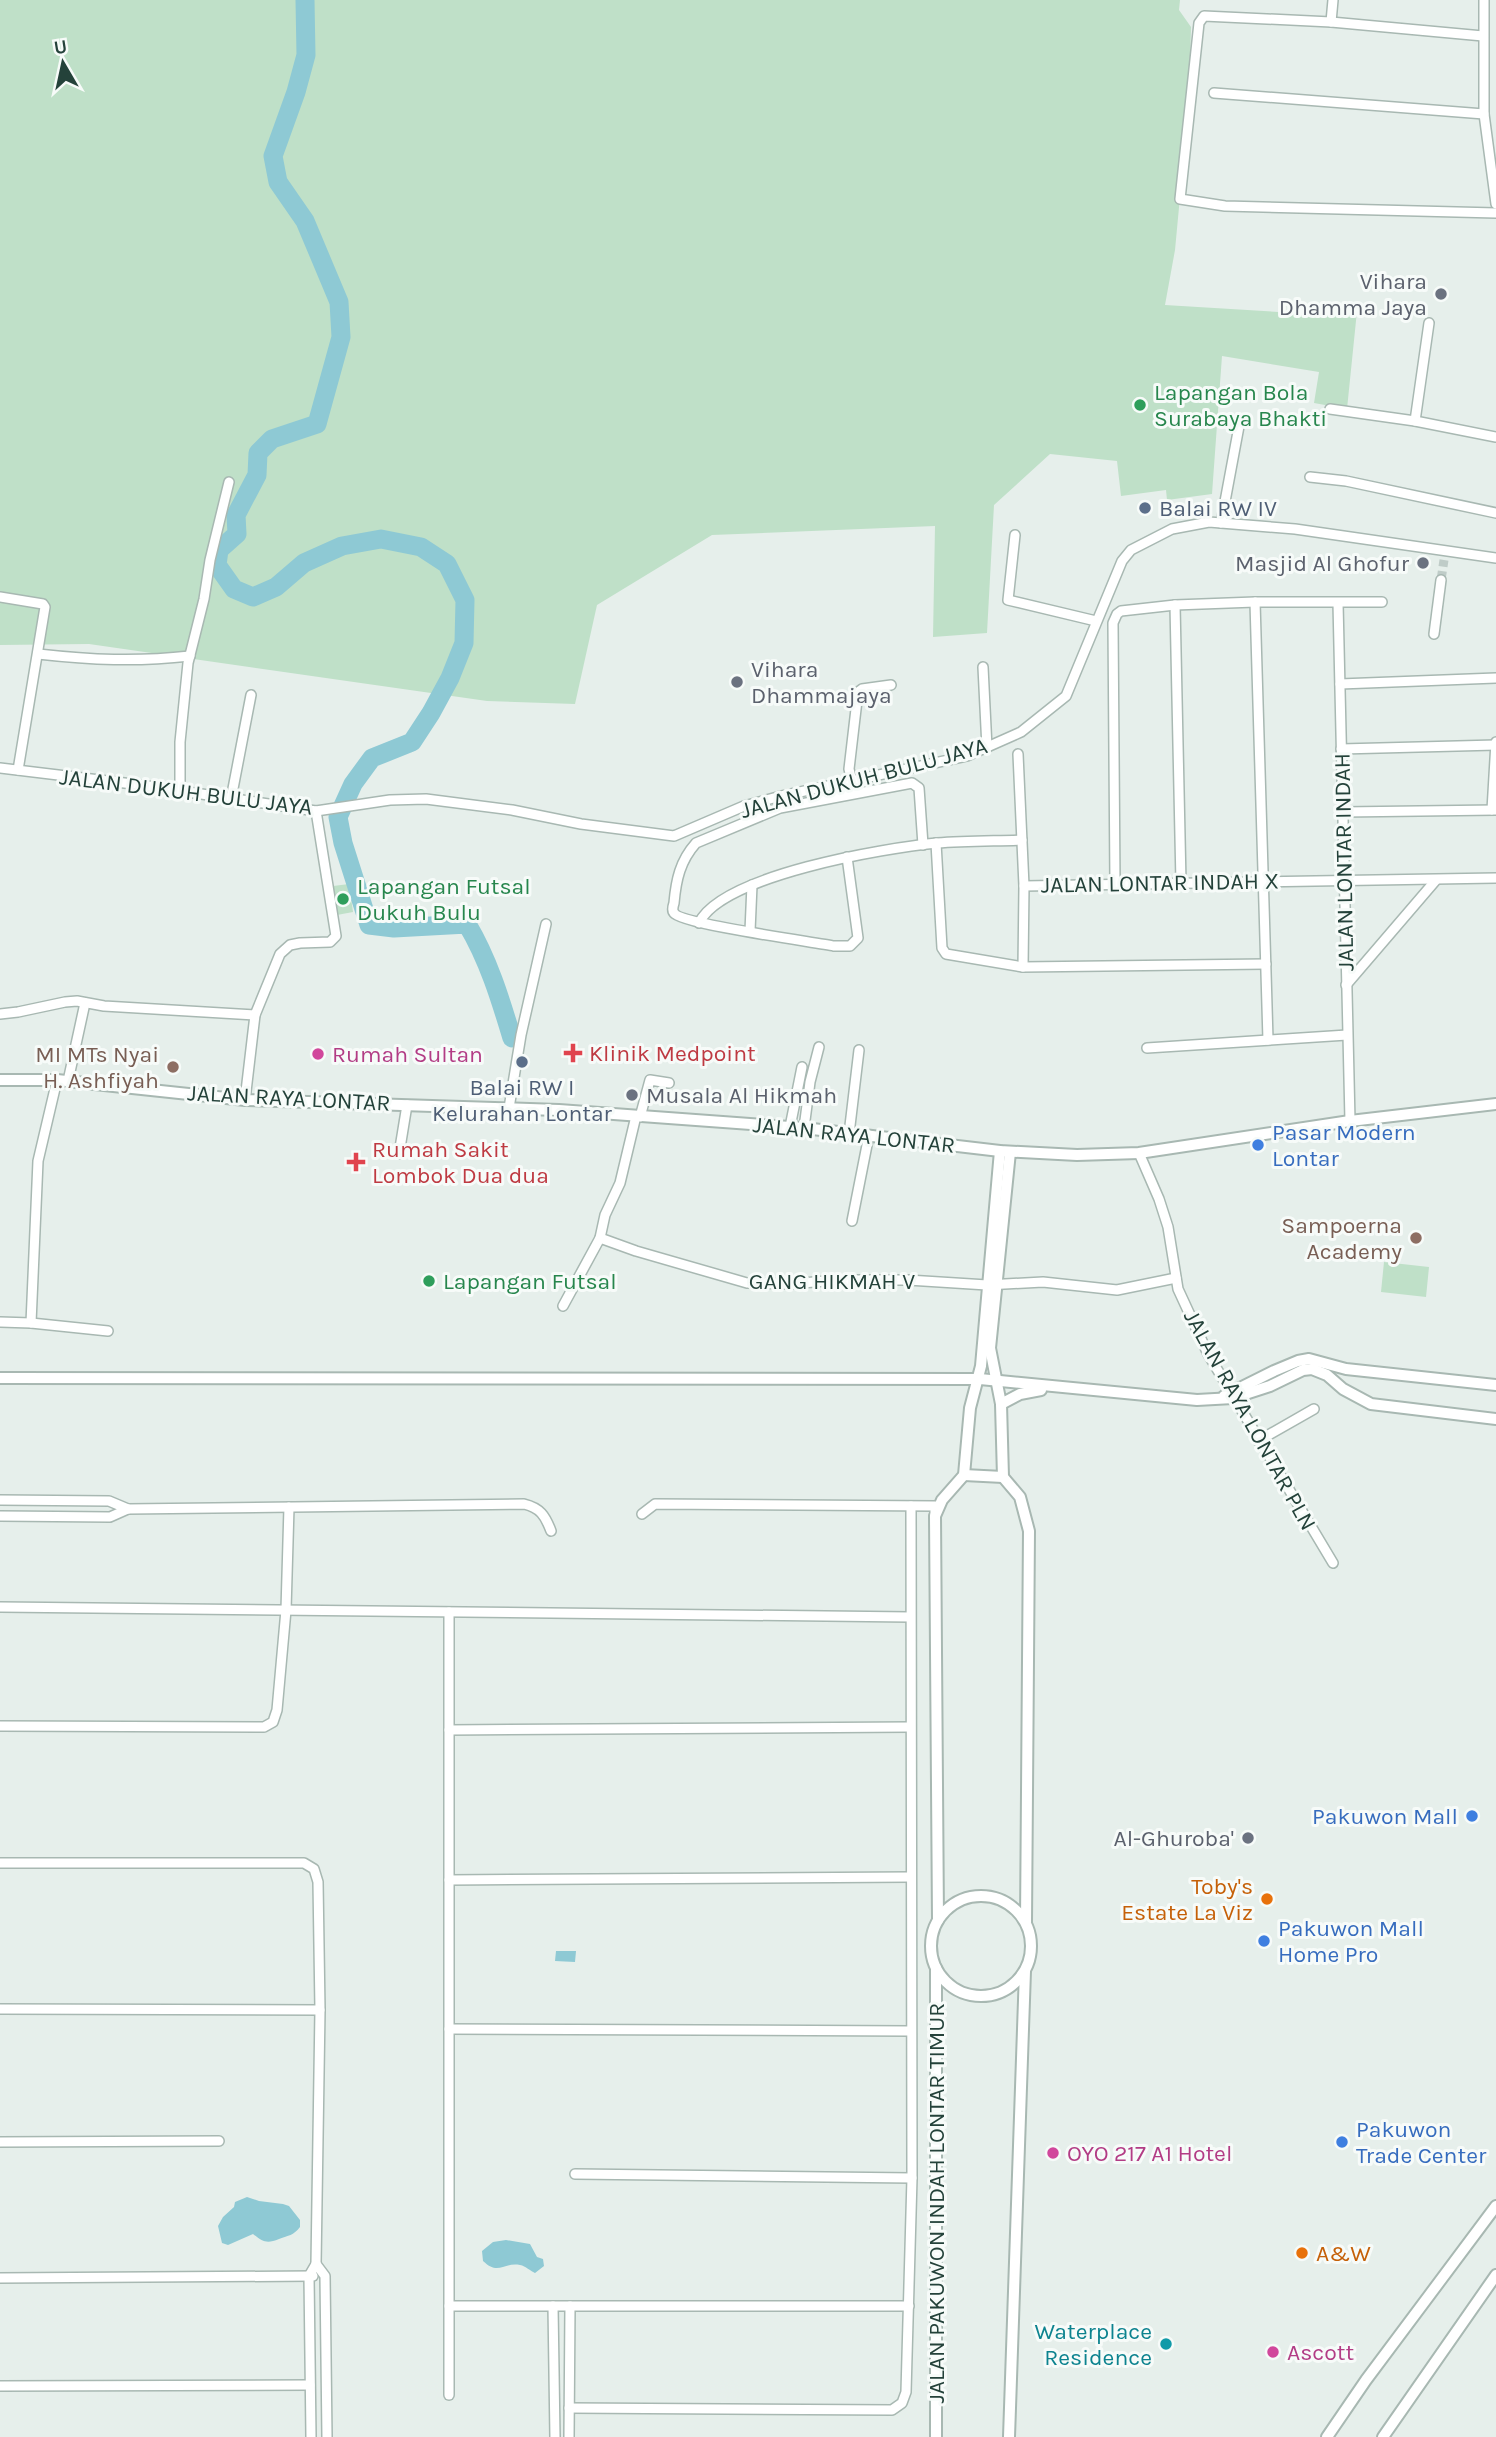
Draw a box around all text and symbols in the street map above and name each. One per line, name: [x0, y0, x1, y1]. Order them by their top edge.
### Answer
north arrow: [28, 28, 98, 98]
text: U: [52, 35, 69, 59]
place label: Vihara Dhamma Jaya: [1279, 268, 1427, 321]
marker: Vihara Dhamma Jaya: [1433, 286, 1449, 302]
place label: Lapangan Bola Surabaya Bhakti: [1154, 379, 1327, 432]
marker: Lapangan Bola Surabaya Bhakti: [1132, 397, 1148, 413]
place label: Balai RW IV: [1159, 495, 1277, 522]
marker: Balai RW IV: [1137, 500, 1153, 516]
place label: Masjid Al Ghofur: [1235, 550, 1410, 577]
marker: Masjid Al Ghofur: [1415, 555, 1431, 571]
place label: Vihara Dhammajaya: [751, 656, 892, 709]
marker: Vihara Dhammajaya: [729, 674, 745, 690]
street label: JALAN DUKUH BULU JAYA: [738, 732, 990, 824]
street label: JALAN LONTAR INDAH: [1329, 753, 1359, 971]
street label: JALAN DUKUH BULU JAYA: [58, 763, 314, 821]
street label: JALAN LONTAR INDAH X: [1041, 867, 1279, 899]
place label: Lapangan Futsal Dukuh Bulu: [357, 873, 531, 926]
marker: Lapangan Futsal Dukuh Bulu: [335, 891, 351, 907]
place label: Klinik Medpoint: [589, 1040, 756, 1067]
place label: MI MTs Nyai H. Ashfiyah: [35, 1041, 159, 1094]
place label: Rumah Sultan: [332, 1041, 483, 1068]
marker: Klinik Medpoint: [563, 1043, 583, 1063]
marker: Rumah Sultan: [310, 1046, 326, 1062]
marker: Balai RW I Kelurahan Lontar: [514, 1054, 530, 1070]
marker: MI MTs Nyai H. Ashfiyah: [165, 1059, 181, 1075]
place label: Balai RW I Kelurahan Lontar: [432, 1074, 613, 1127]
street label: JALAN RAYA LONTAR: [187, 1079, 391, 1117]
place label: Musala Al Hikmah: [646, 1082, 837, 1109]
marker: Musala Al Hikmah: [624, 1087, 640, 1103]
street label: JALAN RAYA LONTAR: [752, 1111, 956, 1159]
place label: Pasar Modern Lontar: [1272, 1119, 1416, 1172]
place label: Rumah Sakit Lombok Dua dua: [372, 1136, 549, 1189]
marker: Pasar Modern Lontar: [1250, 1137, 1266, 1153]
marker: Rumah Sakit Lombok Dua dua: [346, 1152, 366, 1172]
place label: Sampoerna Academy: [1281, 1212, 1402, 1265]
marker: Sampoerna Academy: [1408, 1230, 1424, 1246]
place label: Lapangan Futsal: [443, 1268, 617, 1295]
street label: GANG HIKMAH V: [749, 1268, 915, 1295]
marker: Lapangan Futsal: [421, 1273, 437, 1289]
street label: JALAN RAYA LONTAR PLN: [1178, 1305, 1322, 1535]
place label: Pakuwon Mall: [1312, 1803, 1458, 1830]
marker: Pakuwon Mall: [1464, 1808, 1480, 1824]
place label: Al-Ghuroba': [1113, 1825, 1234, 1852]
marker: Al-Ghuroba': [1240, 1830, 1256, 1846]
place label: Toby's Estate La Viz: [1121, 1873, 1253, 1926]
marker: Toby's Estate La Viz: [1259, 1891, 1275, 1907]
place label: Pakuwon Mall Home Pro: [1278, 1915, 1424, 1968]
marker: Pakuwon Mall Home Pro: [1256, 1933, 1272, 1949]
street label: JALAN PAKUWON INDAH LONTAR TIMUR: [923, 2003, 950, 2403]
place label: Pakuwon Trade Center: [1356, 2116, 1487, 2169]
marker: Pakuwon Trade Center: [1334, 2134, 1350, 2150]
place label: OYO 217 A1 Hotel: [1067, 2140, 1232, 2167]
marker: OYO 217 A1 Hotel: [1045, 2145, 1061, 2161]
place label: A&W: [1316, 2240, 1371, 2267]
marker: A&W: [1294, 2245, 1310, 2261]
place label: Waterplace Residence: [1035, 2318, 1152, 2371]
marker: Waterplace Residence: [1158, 2336, 1174, 2352]
place label: Ascott: [1287, 2339, 1354, 2366]
marker: Ascott: [1265, 2344, 1281, 2360]

